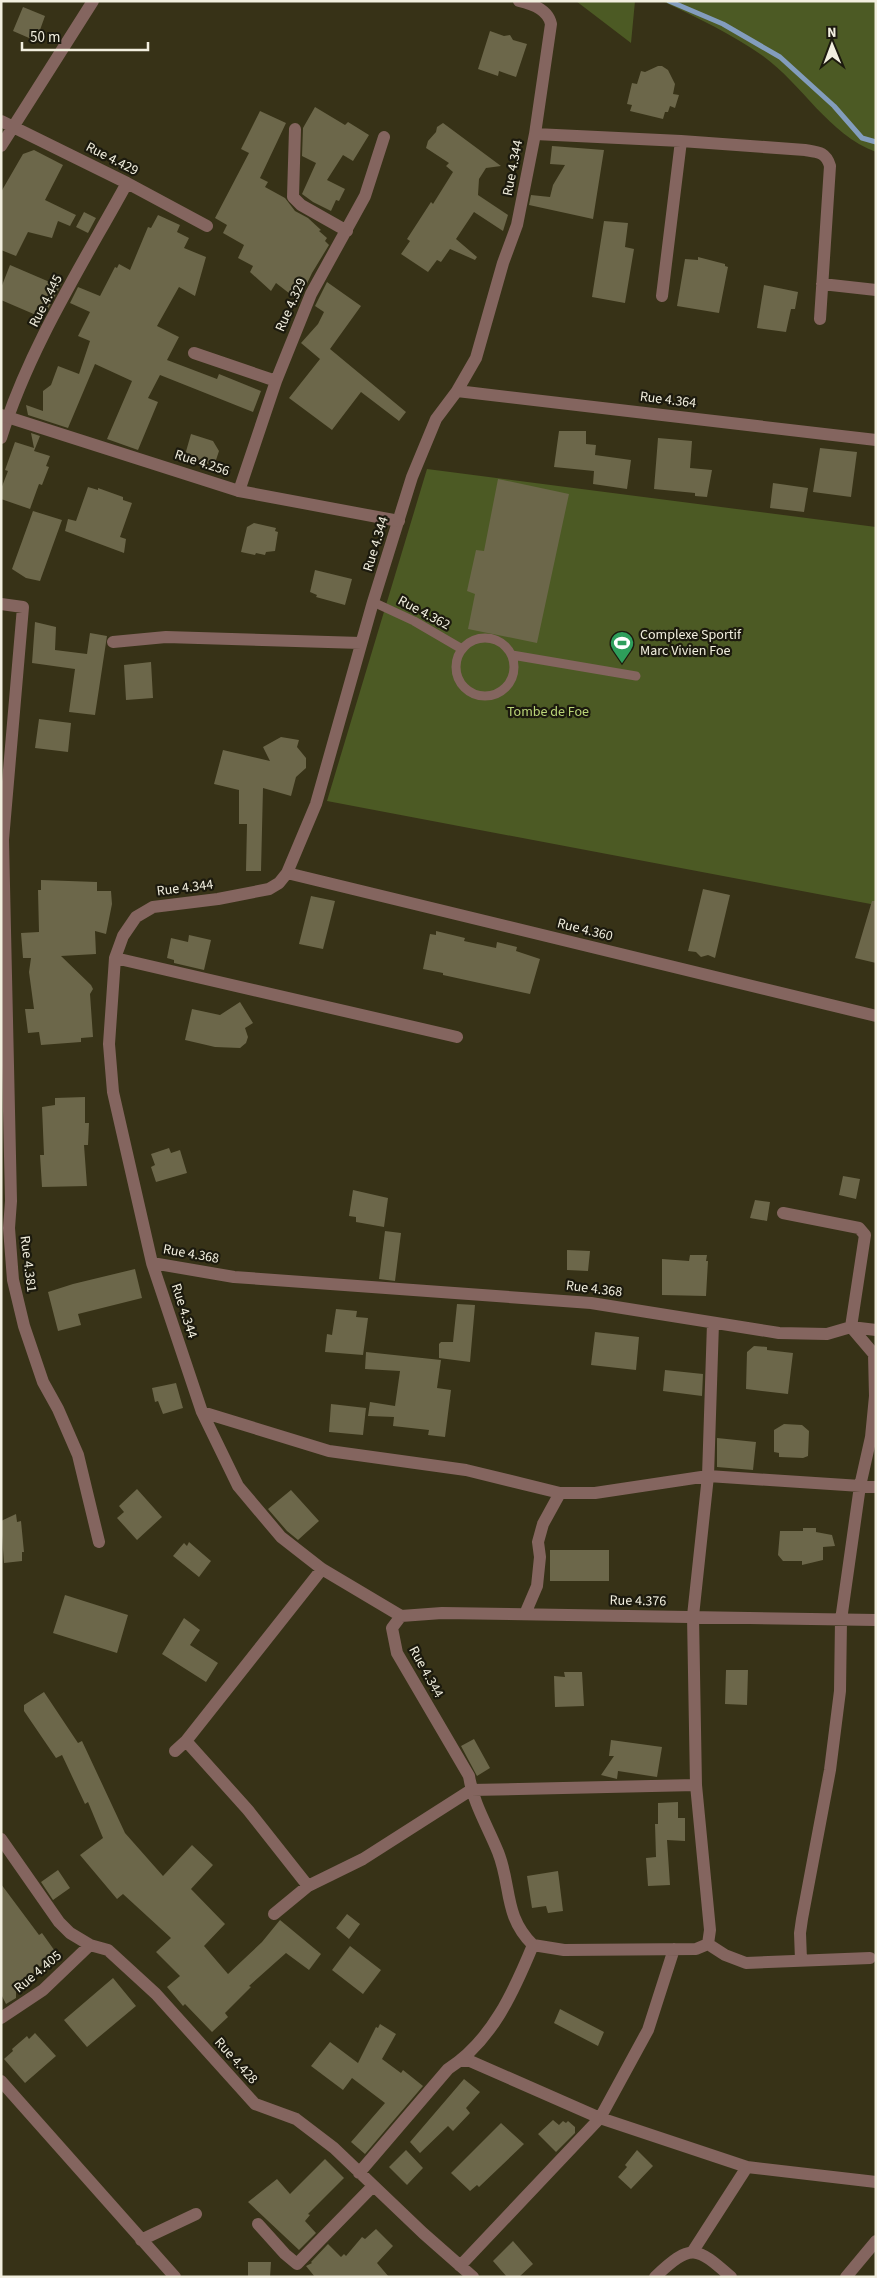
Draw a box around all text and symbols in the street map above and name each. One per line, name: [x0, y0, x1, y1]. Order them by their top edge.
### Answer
scale bar: [22, 20, 149, 52]
north arrow: [807, 20, 857, 70]
text: N: [827, 23, 837, 43]
text: 50 m: [30, 27, 60, 48]
street label: Rue 4.429: [82, 137, 142, 181]
street label: Rue 4.344: [498, 138, 528, 198]
street label: Rue 4.445: [24, 271, 68, 331]
street label: Rue 4.329: [270, 275, 312, 335]
street label: Rue 4.364: [639, 387, 697, 413]
street label: Rue 4.256: [172, 445, 232, 481]
street label: Rue 4.344: [358, 514, 394, 574]
street label: Rue 4.362: [394, 591, 454, 635]
place label: Complexe Sportif Marc Vivien Foe: [640, 625, 742, 661]
sports icon: Complexe Sportif Marc Vivien Foe: [609, 630, 635, 664]
park label: Tombe de Foe: [507, 702, 589, 722]
street label: Rue 4.344: [156, 875, 214, 901]
street label: Rue 4.360: [555, 913, 615, 947]
street label: Rue 4.381: [15, 1235, 41, 1293]
street label: Rue 4.368: [161, 1239, 221, 1269]
street label: Rue 4.368: [565, 1276, 623, 1302]
street label: Rue 4.344: [166, 1281, 202, 1341]
street label: Rue 4.376: [610, 1591, 667, 1611]
street label: Rue 4.344: [404, 1642, 448, 1702]
street label: Rue 4.405: [10, 1946, 66, 1998]
street label: Rue 4.428: [210, 2033, 262, 2089]

